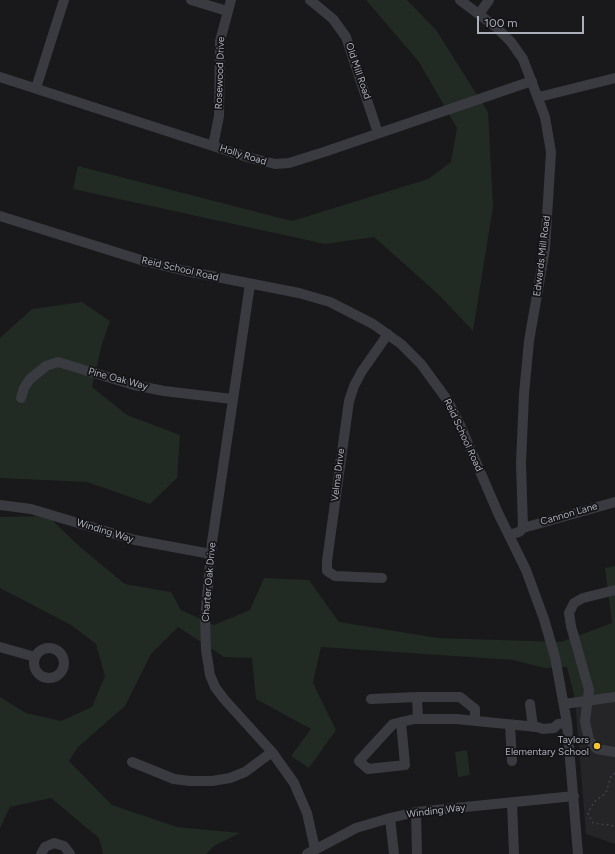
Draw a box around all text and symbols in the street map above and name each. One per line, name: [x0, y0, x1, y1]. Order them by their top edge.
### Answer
scale bar: [479, 8, 586, 34]
text: 100 m: [484, 16, 518, 30]
street label: Rosewood Drive: [213, 36, 227, 110]
street label: Old Mill Road: [343, 41, 373, 101]
street label: Holly Road: [218, 142, 268, 168]
street label: Edwards Mill Road: [531, 215, 553, 297]
street label: Reid School Road: [140, 254, 220, 284]
street label: Pine Oak Way: [87, 365, 149, 393]
street label: Reid School Road: [441, 397, 485, 473]
street label: Velma Drive: [329, 448, 347, 502]
street label: Cannon Lane: [539, 500, 599, 528]
street label: Winding Way: [75, 517, 135, 545]
street label: Charter Oak Drive: [200, 542, 218, 622]
place label: Taylors Elementary School: [505, 734, 589, 758]
marker: Taylors Elementary School: [592, 741, 602, 751]
street label: Winding Way: [406, 801, 466, 821]

